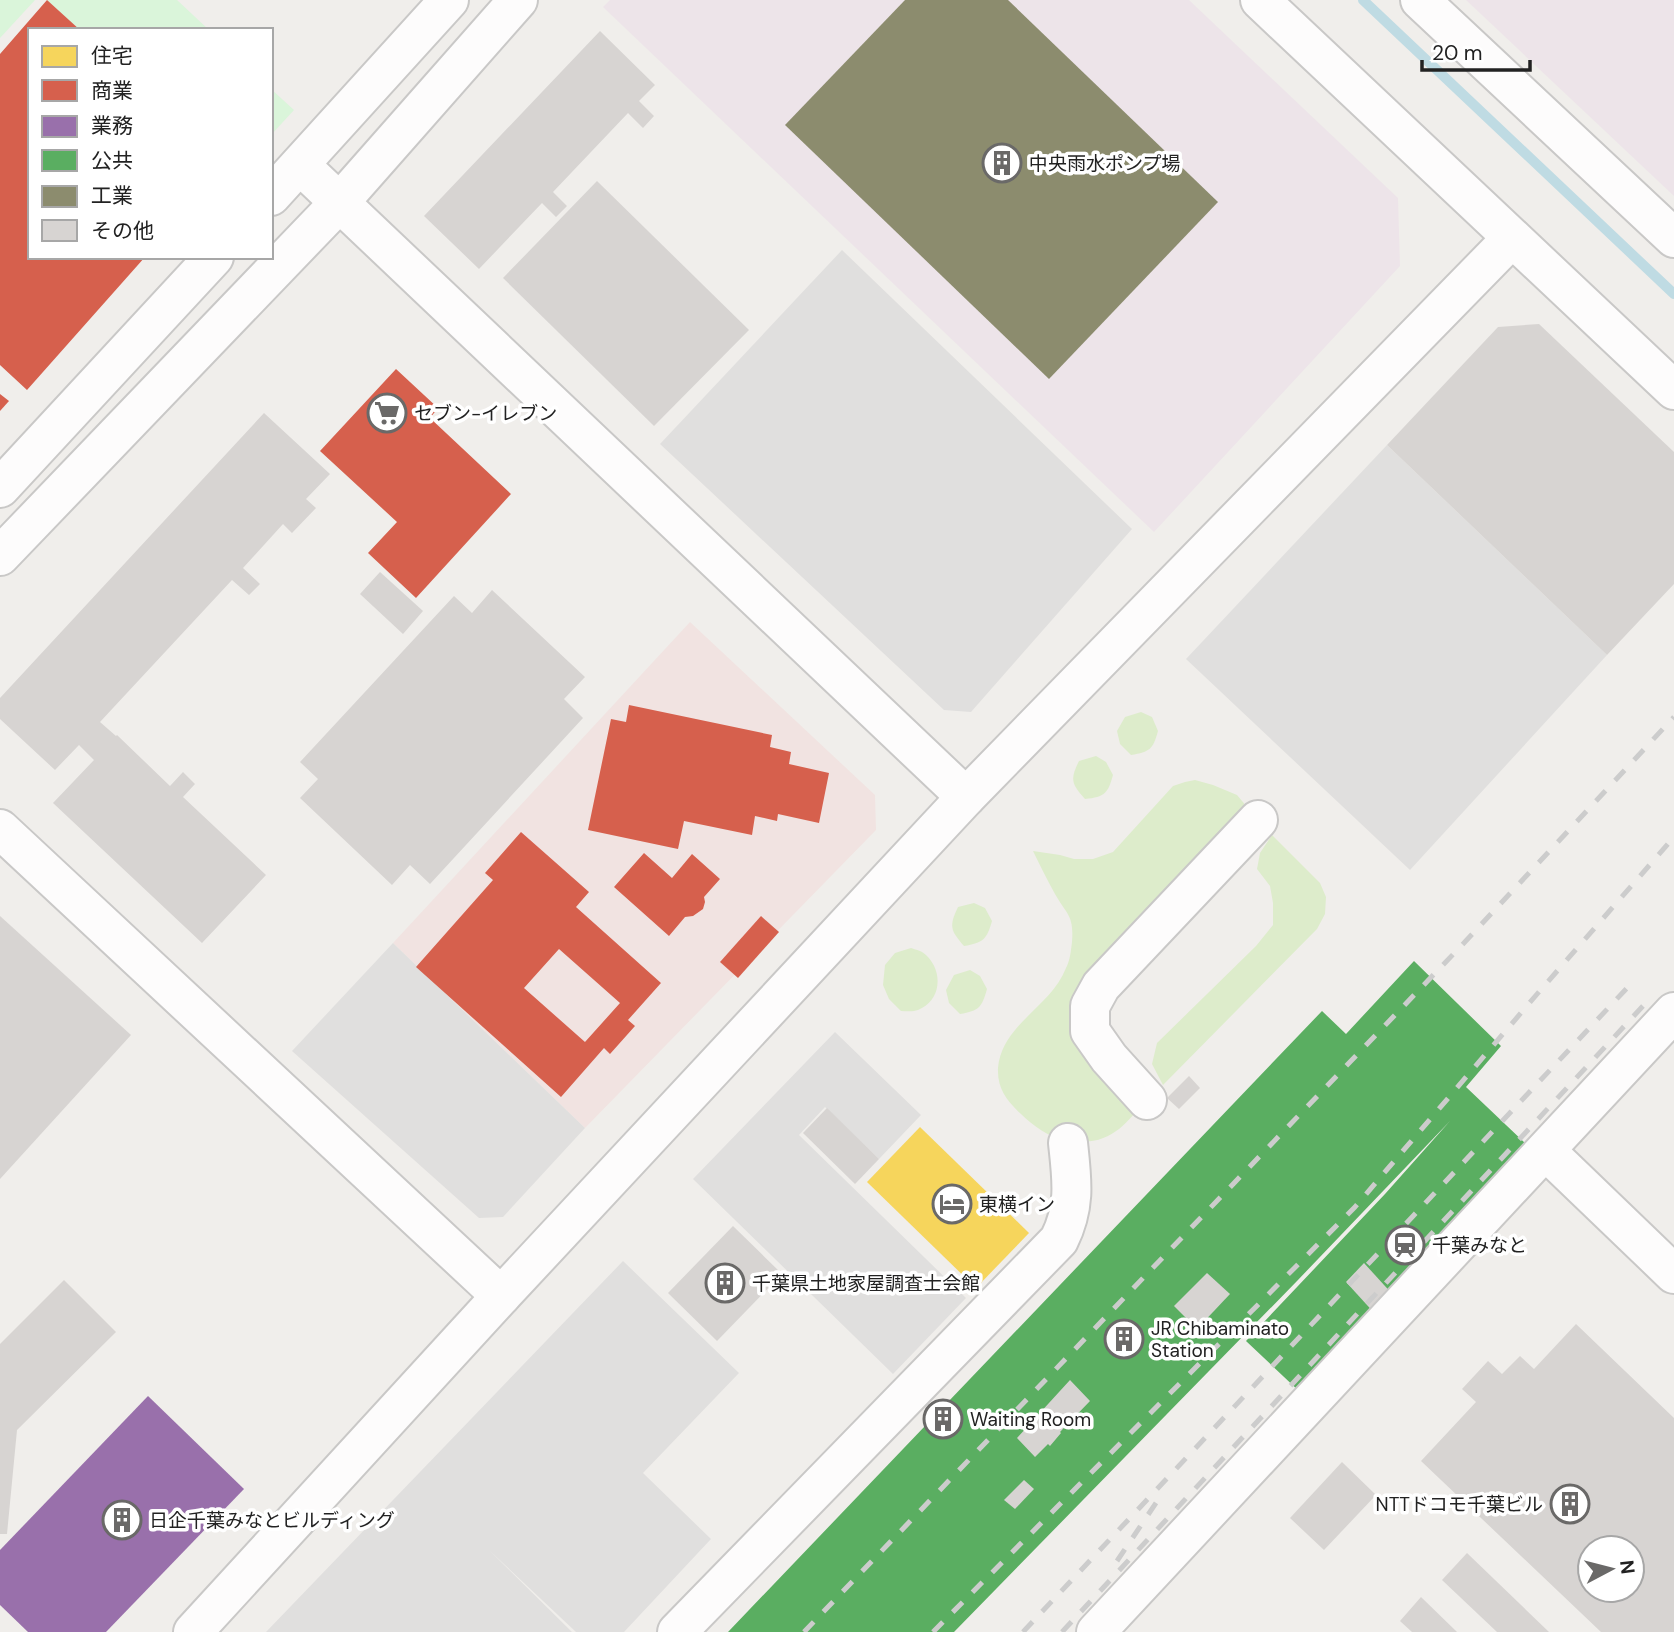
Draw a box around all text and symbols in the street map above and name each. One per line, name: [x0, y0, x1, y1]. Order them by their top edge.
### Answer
legend: [28, 28, 273, 259]
scale bar: [1422, 28, 1530, 72]
text: 20 m: [1432, 39, 1483, 67]
text: 住宅: [91, 42, 133, 70]
text: 商業: [91, 77, 133, 105]
text: 業務: [91, 112, 133, 140]
building icon: 中央雨水ポンプ場: [981, 142, 1023, 184]
text: 公共: [91, 147, 133, 175]
place label: 中央雨水ポンプ場: [1029, 151, 1180, 176]
text: 工業: [91, 182, 133, 210]
text: その他: [91, 217, 154, 245]
supermarket icon: セブン-イレブン: [366, 392, 408, 434]
place label: セブン-イレブン: [414, 401, 557, 426]
hotel icon: 東横イン: [931, 1183, 973, 1225]
place label: 東横イン: [979, 1192, 1055, 1217]
station icon: 千葉みなと: [1384, 1224, 1426, 1266]
place label: 千葉みなと: [1432, 1233, 1527, 1258]
building icon: 千葉県土地家屋調査士会館: [704, 1262, 746, 1304]
place label: 千葉県土地家屋調査士会館: [752, 1271, 980, 1296]
place label: JR Chibaminato Station: [1151, 1316, 1289, 1363]
building icon: JR Chibaminato Station: [1103, 1318, 1145, 1360]
building icon: Waiting Room: [922, 1398, 964, 1440]
place label: Waiting Room: [970, 1407, 1091, 1432]
building icon: NTTドコモ千葉ビル: [1549, 1483, 1591, 1525]
place label: NTTドコモ千葉ビル: [1376, 1492, 1543, 1517]
building icon: 日企千葉みなとビルディング: [101, 1499, 143, 1541]
place label: 日企千葉みなとビルディング: [149, 1508, 395, 1533]
north arrow: [1576, 1534, 1646, 1604]
text: N: [1614, 1559, 1641, 1575]

